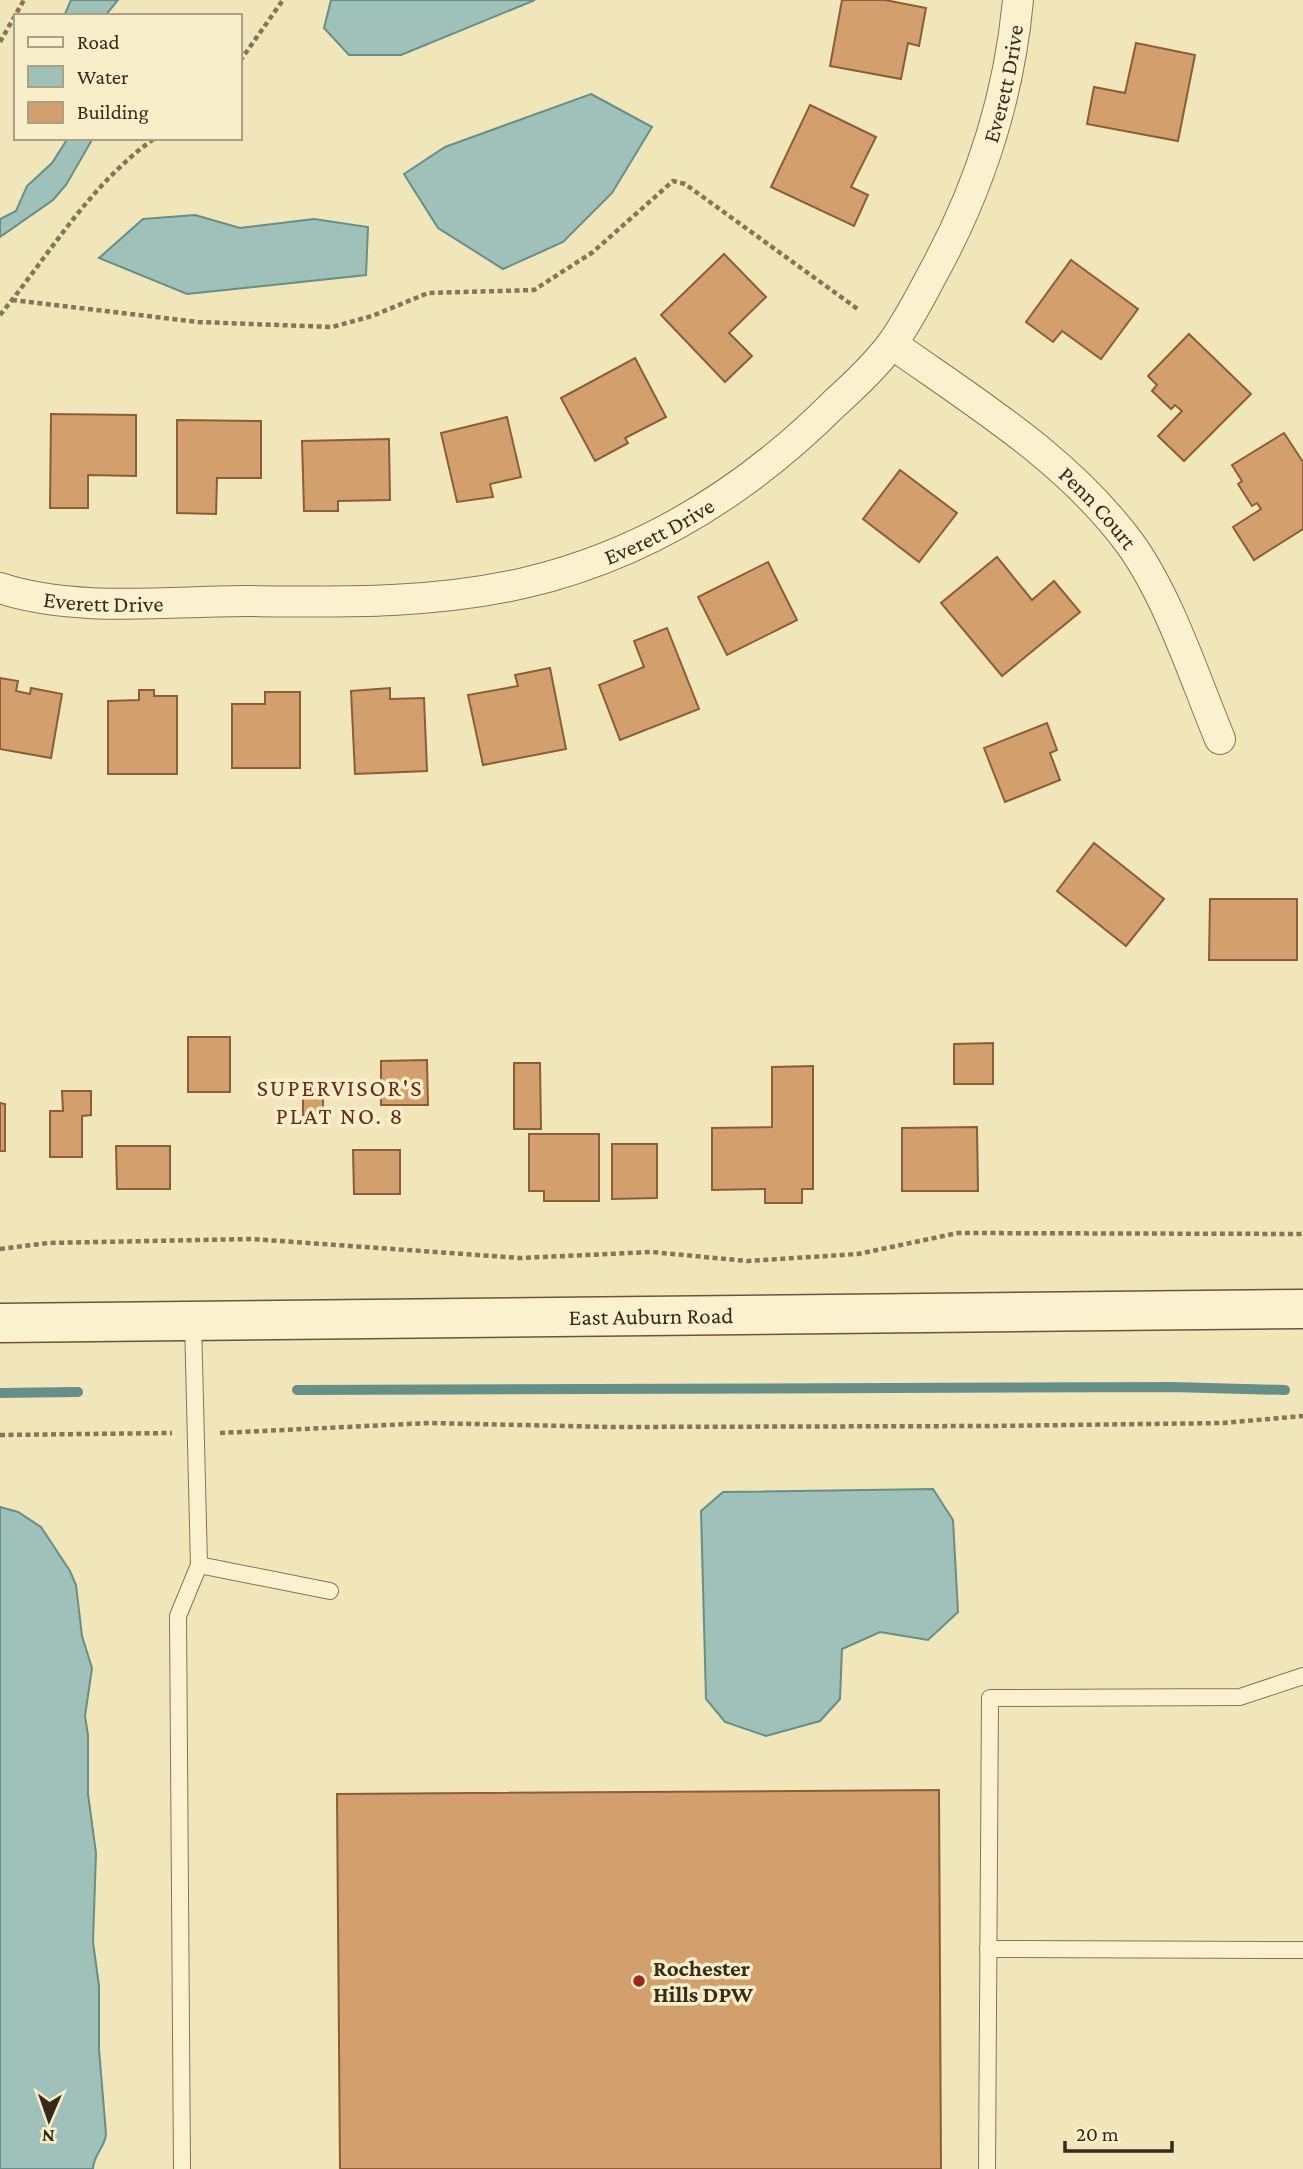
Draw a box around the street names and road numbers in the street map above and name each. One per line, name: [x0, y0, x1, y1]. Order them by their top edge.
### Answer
street label: Everett Drive: [977, 23, 1028, 146]
street label: Penn Court: [1054, 461, 1143, 554]
street label: Everett Drive: [600, 492, 719, 570]
street label: Everett Drive: [42, 586, 164, 617]
street label: East Auburn Road: [568, 1302, 733, 1330]

